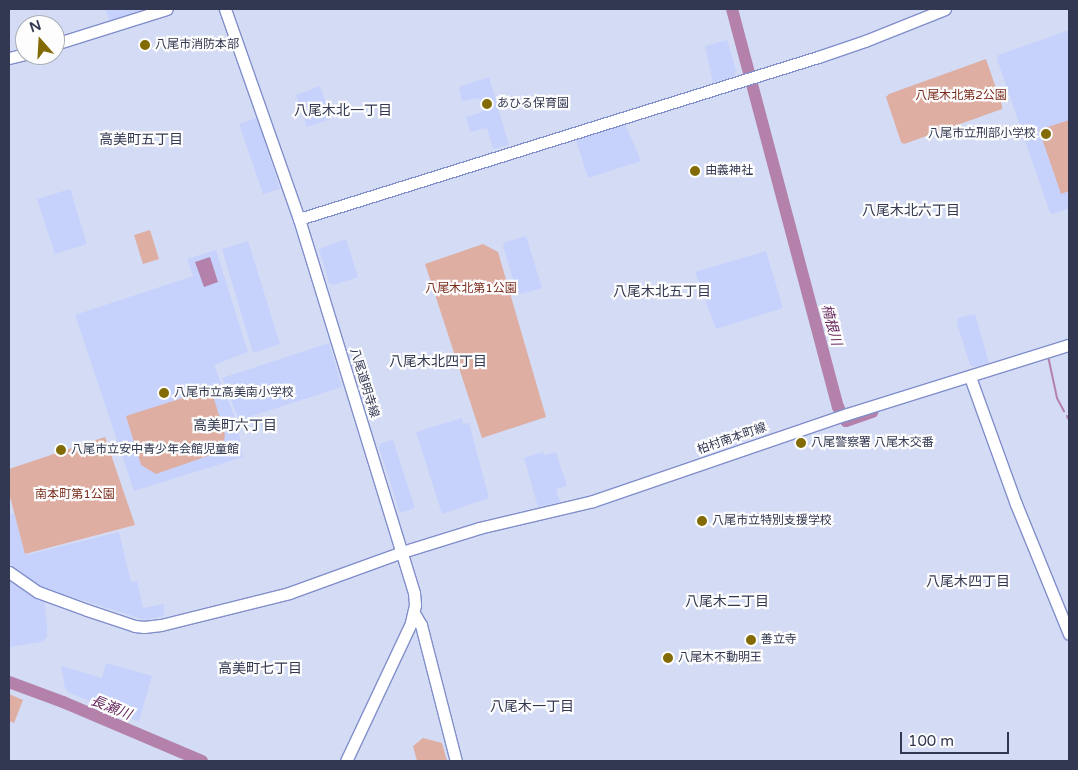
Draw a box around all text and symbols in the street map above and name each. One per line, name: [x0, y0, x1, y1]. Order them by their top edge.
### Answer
north arrow: [15, 15, 65, 65]
text: N: [27, 16, 43, 36]
place label: 八尾市消防本部: [155, 38, 239, 52]
marker: 八尾市消防本部: [139, 39, 151, 51]
park label: 八尾木北第2公園: [915, 89, 1007, 103]
place label: あひる保育園: [497, 97, 569, 111]
marker: あひる保育園: [481, 98, 493, 110]
district label: 八尾木北一丁目: [294, 103, 392, 119]
place label: 八尾市立刑部小学校: [928, 127, 1036, 141]
marker: 八尾市立刑部小学校: [1040, 128, 1052, 140]
district label: 高美町五丁目: [99, 132, 183, 148]
place label: 由義神社: [705, 164, 753, 178]
marker: 由義神社: [689, 165, 701, 177]
district label: 八尾木北六丁目: [862, 203, 960, 219]
park label: 八尾木北第1公園: [425, 282, 517, 296]
district label: 八尾木北五丁目: [613, 284, 711, 300]
water label: 楠根川: [817, 303, 845, 347]
street label: 八尾道明寺線: [347, 346, 381, 420]
district label: 八尾木北四丁目: [389, 354, 487, 370]
place label: 八尾市立高美南小学校: [174, 386, 294, 400]
marker: 八尾市立高美南小学校: [158, 387, 170, 399]
district label: 高美町六丁目: [193, 418, 277, 434]
street label: 柏村南本町線: [696, 420, 768, 458]
place label: 八尾警察署 八尾木交番: [811, 436, 934, 450]
marker: 八尾警察署 八尾木交番: [795, 437, 807, 449]
place label: 八尾市立安中青少年会館児童館: [71, 443, 239, 457]
marker: 八尾市立安中青少年会館児童館: [55, 444, 67, 456]
park label: 南本町第1公園: [35, 488, 115, 502]
place label: 八尾市立特別支援学校: [712, 514, 832, 528]
marker: 八尾市立特別支援学校: [696, 515, 708, 527]
district label: 八尾木四丁目: [926, 574, 1010, 590]
district label: 八尾木二丁目: [685, 594, 769, 610]
place label: 善立寺: [761, 633, 797, 647]
marker: 善立寺: [745, 634, 757, 646]
place label: 八尾木不動明王: [678, 651, 762, 665]
marker: 八尾木不動明王: [662, 652, 674, 664]
district label: 高美町七丁目: [218, 661, 302, 677]
water label: 長瀬川: [88, 692, 134, 724]
district label: 八尾木一丁目: [490, 699, 574, 715]
scale bar: [903, 722, 1012, 754]
text: 100 m: [908, 732, 954, 750]

